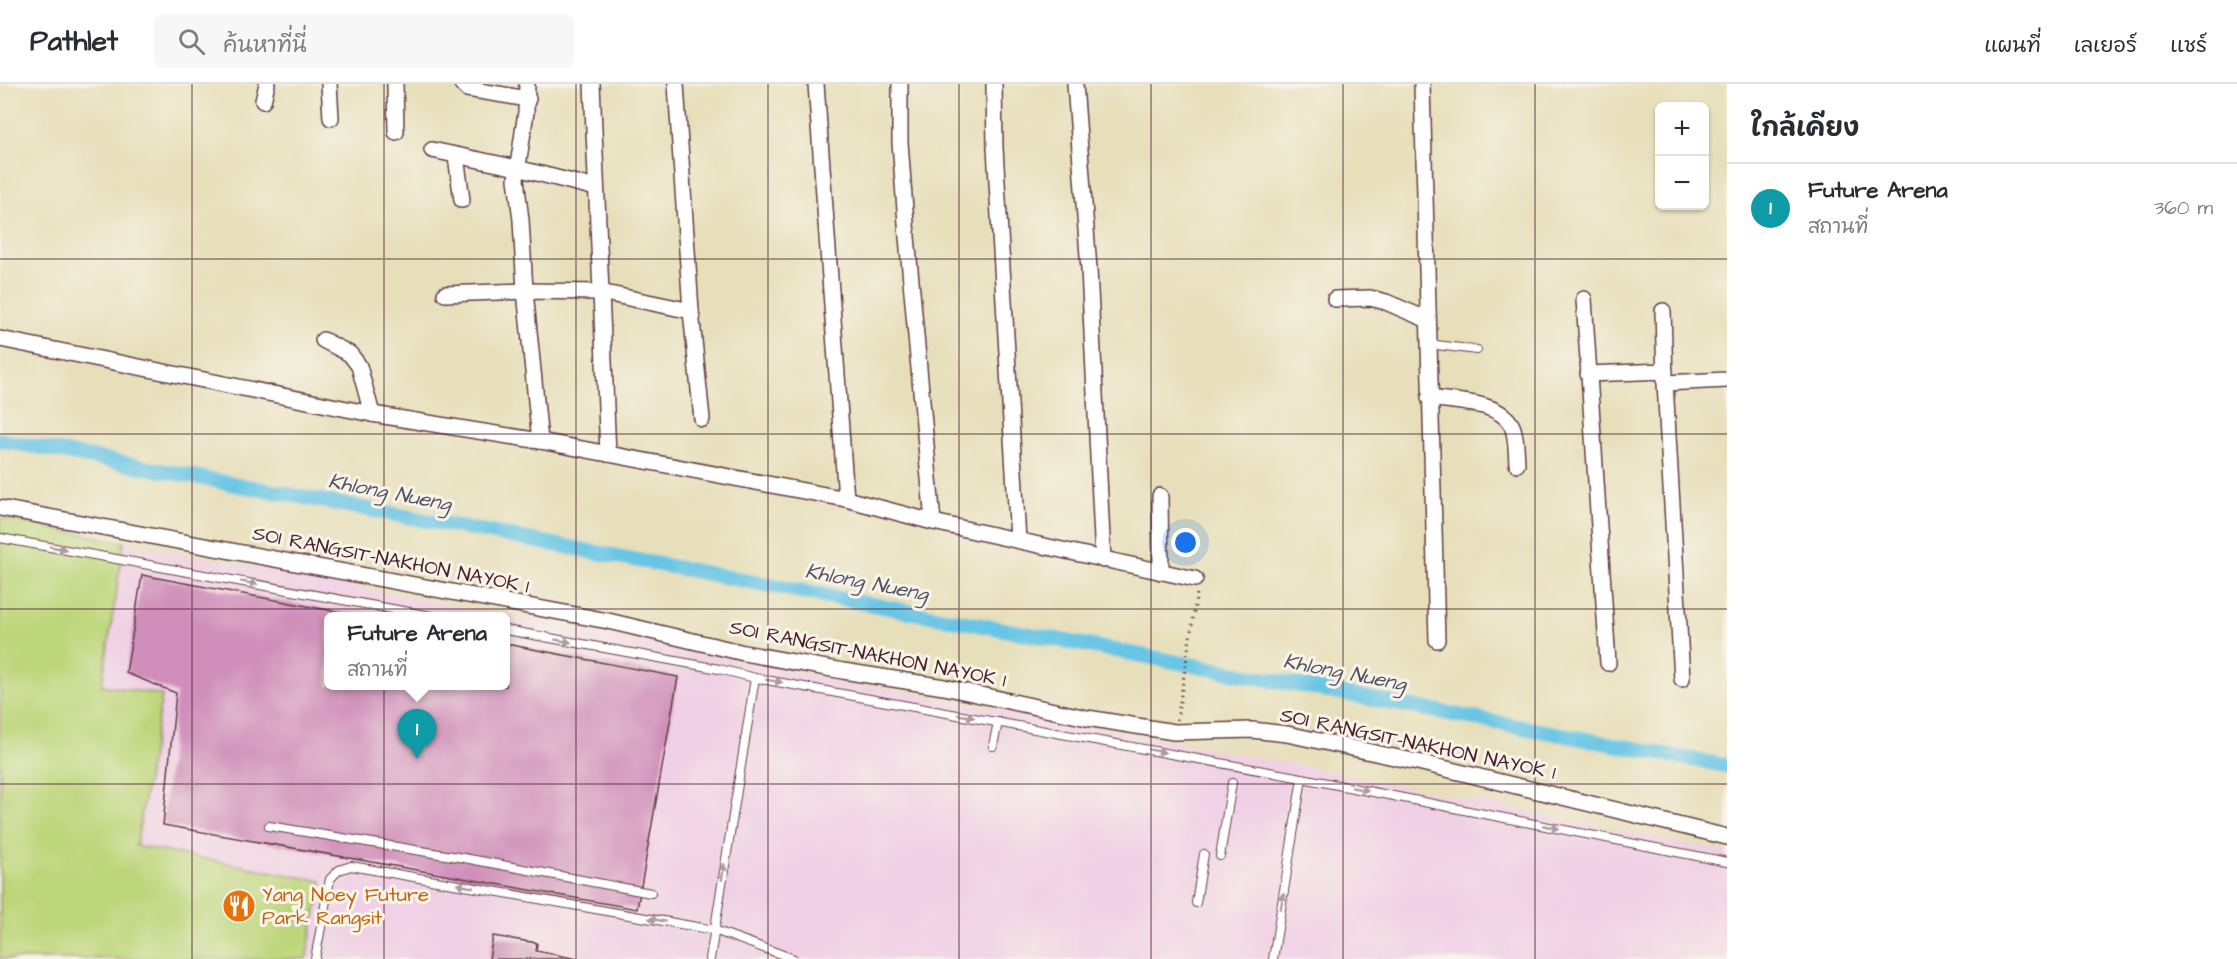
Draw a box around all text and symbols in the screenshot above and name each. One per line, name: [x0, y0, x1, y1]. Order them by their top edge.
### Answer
search box: [154, 14, 574, 68]
text: Pathlet: [30, 22, 118, 61]
icon: search: [175, 25, 208, 58]
text: ค้นหาที่นี่: [223, 30, 307, 61]
text: แผนที่: [1984, 31, 2041, 60]
text: เลเยอร์: [2074, 31, 2137, 60]
text: แชร์: [2170, 31, 2207, 60]
map controls: [1655, 102, 1709, 210]
button: +: [1655, 102, 1709, 156]
text: ใกล้เคียง: [1751, 110, 1859, 146]
button: −: [1655, 156, 1709, 210]
text: Future Arena: [1808, 175, 1948, 206]
text: 1: [1769, 194, 1772, 222]
text: 360 m: [2154, 194, 2213, 222]
text: สถานที่: [1808, 213, 1868, 241]
water label: Khlong Nueng: [326, 466, 455, 520]
street label: SOI RANGSIT-NAKHON NAYOK 1: [250, 519, 532, 601]
your location: [1171, 528, 1200, 557]
one-way arrow: [48, 544, 67, 553]
water label: Khlong Nueng: [803, 556, 932, 610]
one-way arrow: [240, 579, 259, 588]
popup: [324, 612, 510, 690]
street label: SOI RANGSIT-NAKHON NAYOK 1: [727, 613, 1009, 695]
text: Future Arena: [347, 618, 487, 649]
one-way arrow: [554, 636, 573, 645]
water label: Khlong Nueng: [1281, 646, 1410, 700]
text: สถานที่: [347, 656, 408, 684]
one-way arrow: [764, 677, 783, 686]
street label: SOI RANGSIT-NAKHON NAYOK 1: [1277, 701, 1559, 787]
pin: 1: [398, 710, 436, 759]
one-way arrow: [956, 712, 975, 721]
one-way arrow: [1148, 747, 1167, 756]
one-way arrow: [1350, 785, 1369, 794]
one-way arrow: [1542, 823, 1561, 832]
one-way arrow: [719, 863, 728, 882]
place label: Yang Noey Future Park Rangsit: [262, 881, 429, 933]
one-way arrow: [455, 881, 474, 890]
restaurant icon: Yang Noey Future Park Rangsit: [221, 888, 257, 924]
one-way arrow: [1278, 892, 1287, 911]
one-way arrow: [647, 915, 666, 924]

